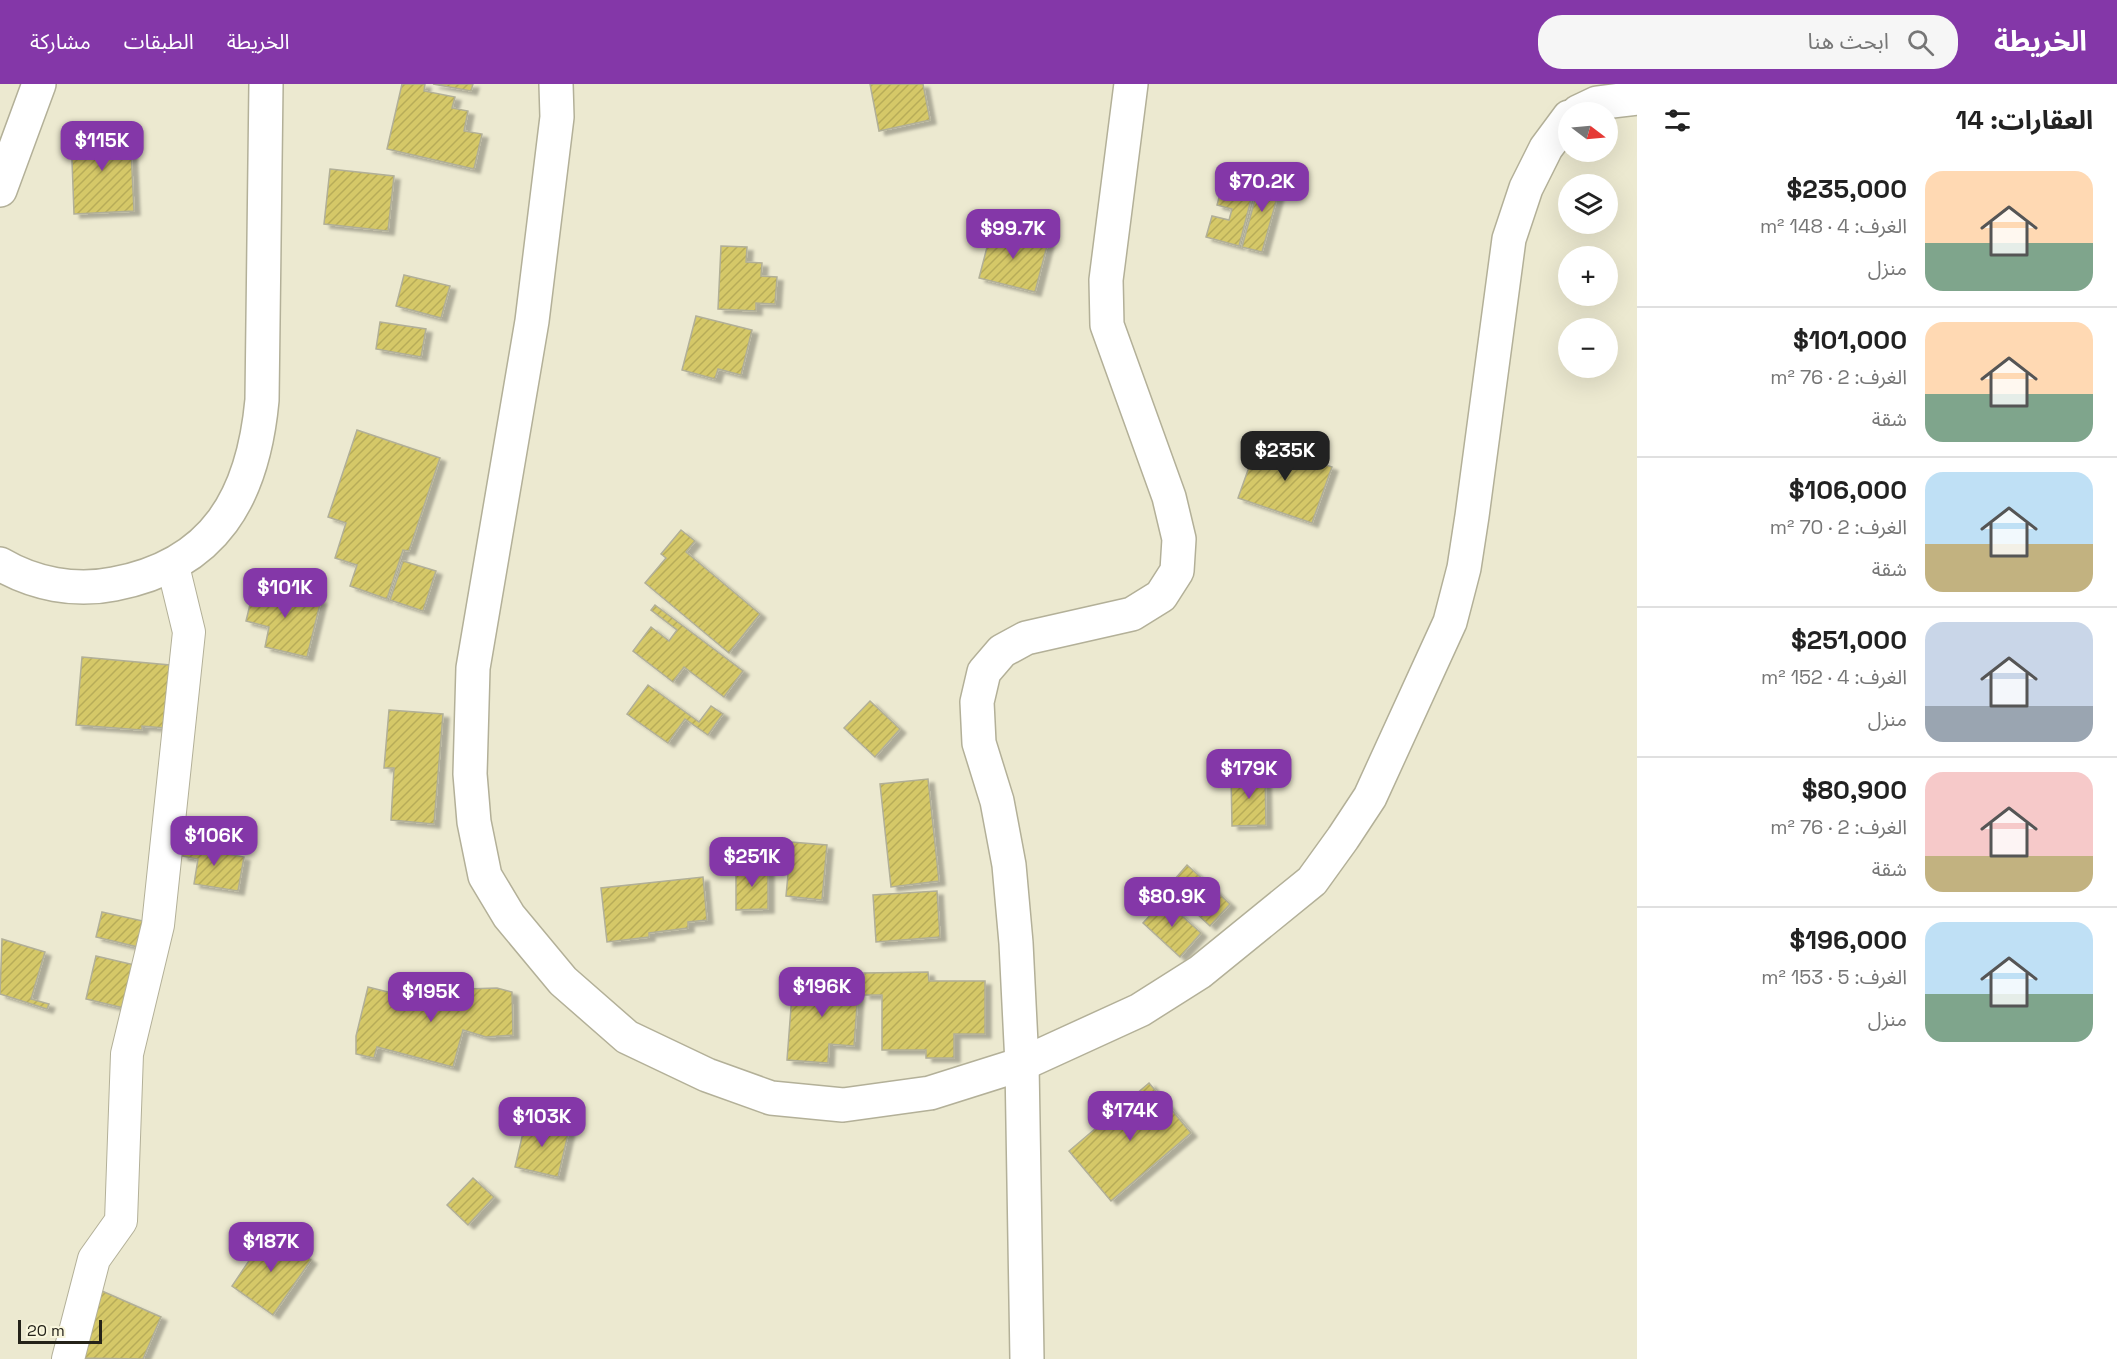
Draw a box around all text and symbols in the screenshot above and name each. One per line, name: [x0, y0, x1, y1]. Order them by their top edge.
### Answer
search box: [1538, 15, 1958, 69]
text: الخريطة: [1994, 23, 2087, 59]
icon: search: [1904, 26, 1937, 59]
text: ابحث هنا: [1808, 27, 1889, 55]
text: مشاركة: [30, 28, 91, 55]
text: الطبقات: [124, 28, 194, 55]
text: الخريطة: [227, 28, 290, 55]
north arrow: [1558, 102, 1618, 162]
map controls: [1558, 102, 1618, 378]
text: العقارات: 14: [1955, 103, 2093, 137]
icon: filters: [1661, 104, 1694, 137]
pin: $115K: [60, 121, 144, 172]
text: $115K: [75, 127, 129, 153]
pin: $70.2K: [1213, 162, 1311, 213]
text: $70.2K: [1229, 168, 1295, 194]
text: $235,000: [1787, 172, 1907, 206]
button: layers: [1558, 174, 1618, 234]
icon: home: [1973, 195, 2045, 267]
pin: $99.7K: [964, 209, 1062, 260]
text: الغرف: 4 · 148 m²: [1760, 213, 1907, 239]
text: $99.7K: [980, 215, 1046, 241]
button: +: [1558, 246, 1618, 306]
text: منزل: [1868, 255, 1907, 281]
button: −: [1558, 318, 1618, 378]
text: $101,000: [1793, 323, 1907, 357]
icon: home: [1973, 346, 2045, 418]
text: الغرف: 2 · 76 m²: [1770, 364, 1907, 390]
text: شقة: [1872, 406, 1907, 432]
pin: $235K: [1243, 431, 1327, 482]
text: $235K: [1255, 437, 1315, 463]
text: $106,000: [1789, 473, 1907, 507]
icon: home: [1973, 496, 2045, 568]
text: الغرف: 2 · 70 m²: [1770, 514, 1907, 540]
text: شقة: [1872, 556, 1907, 582]
pin: $101K: [243, 568, 327, 619]
text: $101K: [257, 574, 313, 600]
text: $251,000: [1791, 623, 1907, 657]
icon: home: [1973, 646, 2045, 718]
text: الغرف: 4 · 152 m²: [1761, 664, 1907, 690]
text: منزل: [1868, 706, 1907, 732]
pin: $179K: [1207, 749, 1291, 800]
text: $179K: [1220, 755, 1278, 781]
text: $80,900: [1802, 773, 1907, 807]
icon: home: [1973, 796, 2045, 868]
text: الغرف: 2 · 76 m²: [1770, 814, 1907, 840]
pin: $106K: [172, 816, 256, 867]
text: $106K: [185, 822, 244, 848]
pin: $251K: [710, 837, 794, 888]
text: $251K: [723, 843, 781, 869]
text: شقة: [1872, 856, 1907, 882]
pin: $80.9K: [1123, 877, 1221, 928]
text: $80.9K: [1138, 883, 1206, 909]
text: $196,000: [1790, 923, 1907, 957]
icon: home: [1973, 946, 2045, 1018]
text: الغرف: 5 · 153 m²: [1761, 964, 1907, 990]
pin: $196K: [780, 967, 864, 1018]
pin: $195K: [389, 972, 473, 1023]
text: $196K: [793, 973, 851, 999]
text: $195K: [402, 978, 460, 1004]
text: منزل: [1868, 1006, 1907, 1032]
pin: $174K: [1088, 1091, 1172, 1142]
pin: $103K: [500, 1097, 584, 1148]
text: $174K: [1102, 1097, 1158, 1123]
text: $103K: [513, 1103, 571, 1129]
pin: $187K: [229, 1222, 313, 1273]
text: $187K: [243, 1228, 299, 1254]
scale bar: [18, 1317, 102, 1344]
text: 20 m: [27, 1320, 65, 1341]

